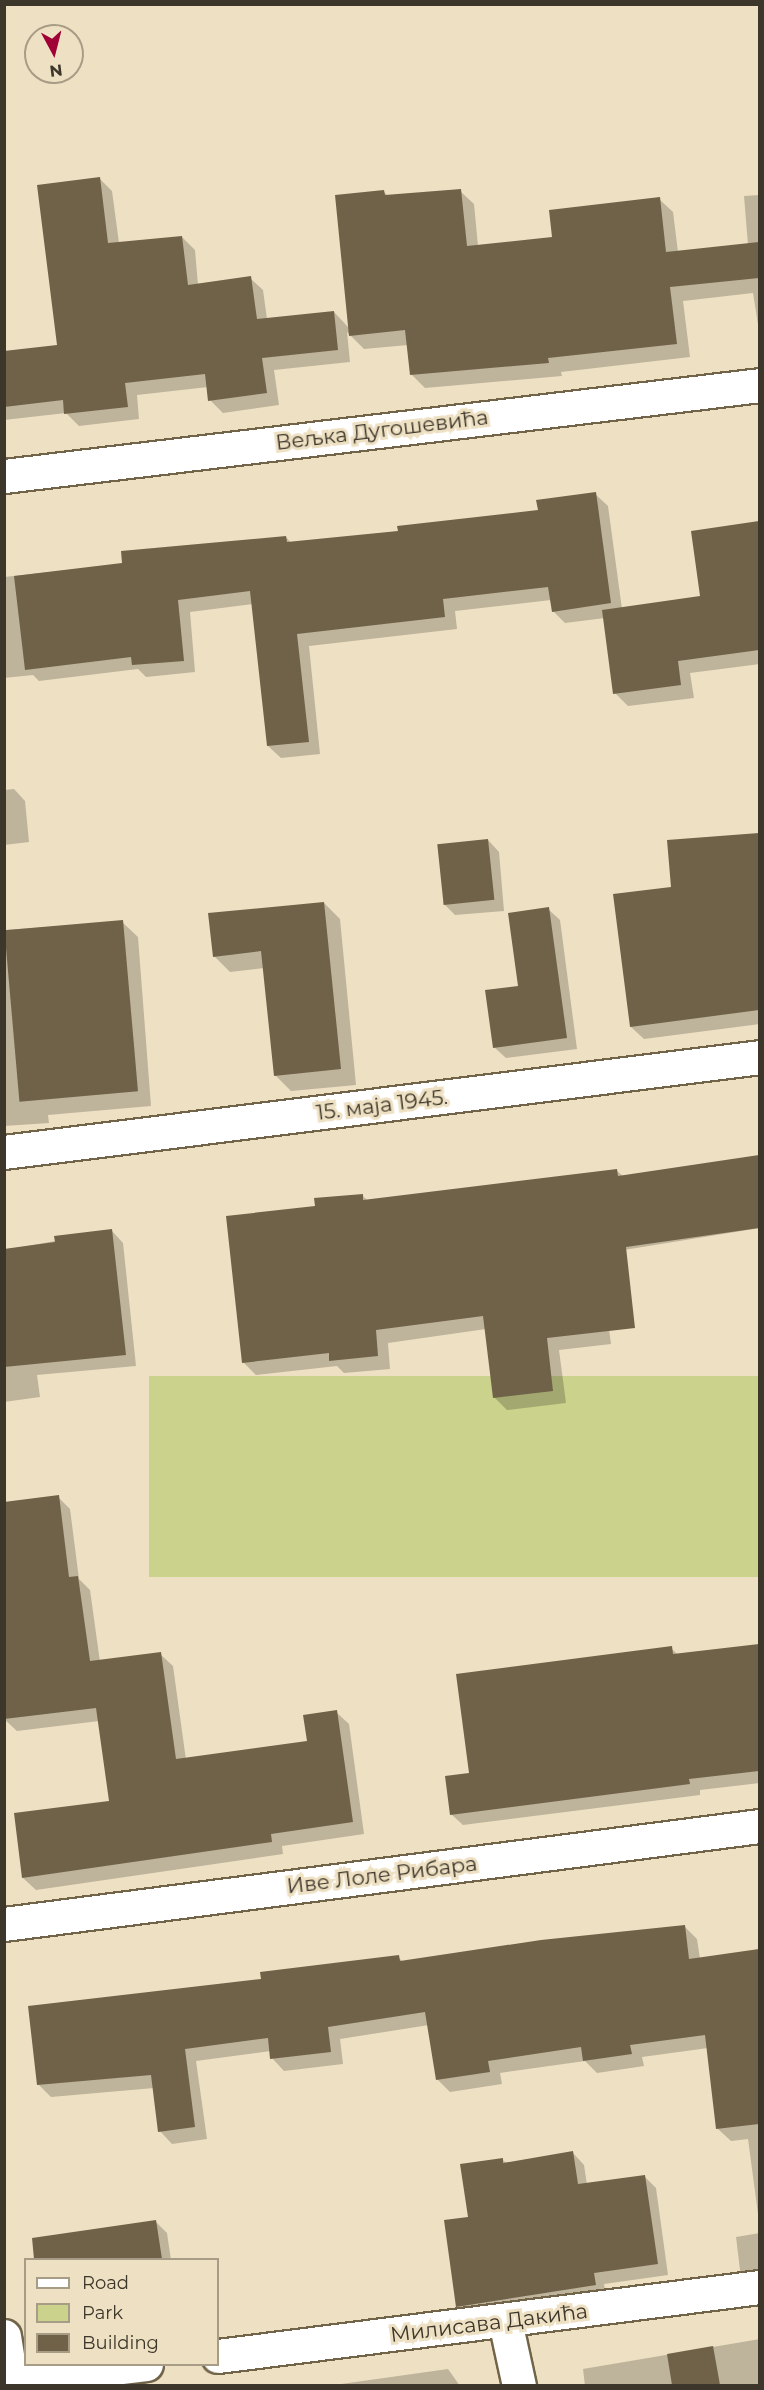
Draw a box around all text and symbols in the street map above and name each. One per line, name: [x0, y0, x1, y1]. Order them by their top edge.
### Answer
north arrow: [24, 24, 84, 84]
text: N: [48, 60, 64, 81]
street label: Вељка Дугошевића: [274, 404, 490, 456]
street label: 15. маја 1945.: [315, 1084, 449, 1126]
street label: Иве Лоле Рибара: [285, 1851, 479, 1899]
legend: [24, 2258, 219, 2366]
text: Road: [82, 2272, 129, 2294]
street label: Милисава Дакића: [389, 2298, 589, 2348]
text: Park: [82, 2302, 123, 2324]
text: Building: [82, 2332, 159, 2354]

